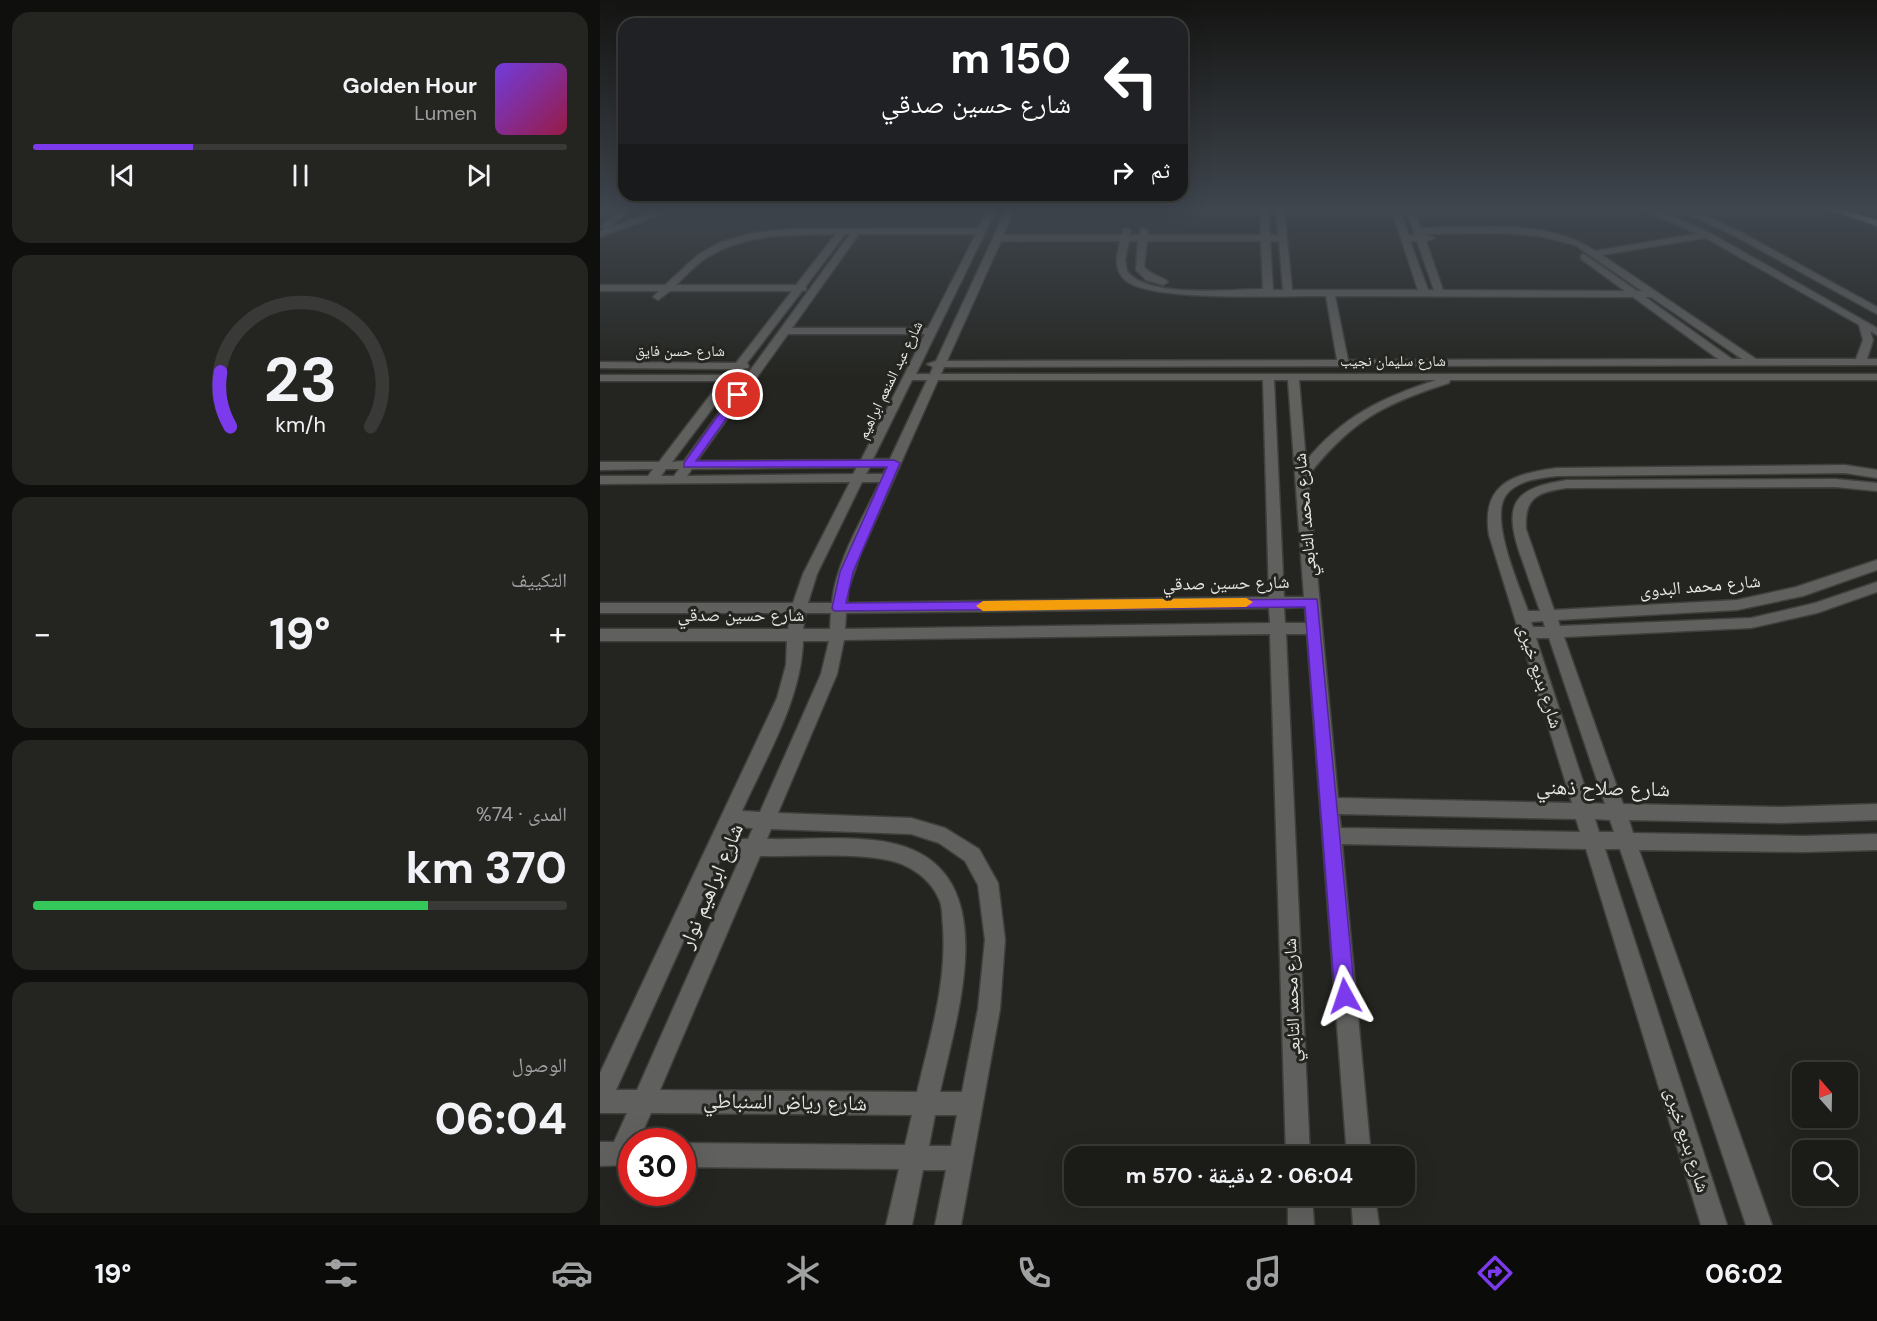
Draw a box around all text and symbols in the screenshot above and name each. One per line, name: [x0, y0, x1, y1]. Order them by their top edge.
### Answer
text: 150 m: [951, 31, 1071, 86]
icon: left: [1092, 42, 1170, 120]
text: Golden Hour: [343, 71, 477, 100]
text: شارع حسين صدقي: [881, 86, 1071, 121]
text: Lumen: [414, 100, 477, 126]
icon: right: [1106, 156, 1139, 189]
text: ثم: [1151, 156, 1170, 185]
icon: previous: [106, 159, 139, 192]
icon: pause: [284, 159, 317, 192]
icon: next: [462, 159, 495, 192]
street label: شارع عبد المنعم ابراهيم: [853, 317, 927, 442]
text: 23: [263, 339, 337, 420]
street label: شارع حسن فايق: [635, 341, 725, 361]
street label: شارع سليمان نجيب: [1340, 351, 1446, 371]
pin: [712, 369, 763, 420]
icon: arrive: [721, 378, 754, 411]
text: km/h: [275, 411, 325, 439]
street label: شارع محمد التابعي: [1288, 452, 1325, 578]
text: التكييف: [511, 567, 567, 593]
street label: شارع محمد البدوى: [1638, 569, 1762, 603]
street label: شارع حسين صدقي: [1162, 570, 1290, 599]
street label: شارع حسين صدقي: [678, 603, 804, 630]
text: 19°: [269, 604, 331, 663]
text: −: [33, 612, 51, 655]
text: +: [549, 612, 567, 655]
street label: شارع بديع خيرى: [1512, 621, 1568, 731]
street label: شارع صلاح ذهني: [1536, 773, 1670, 805]
text: المدى · 74%: [476, 801, 567, 827]
street label: شارع ابراهيم نوار: [672, 819, 750, 954]
text: 370 km: [406, 838, 567, 897]
street label: شارع محمد التابعي: [1278, 938, 1309, 1062]
position arrow: [1313, 964, 1377, 1028]
text: الوصول: [512, 1052, 567, 1078]
north arrow: [1792, 1062, 1858, 1128]
map controls: [1792, 1062, 1858, 1206]
street label: شارع بديع خيرى: [1659, 1085, 1715, 1195]
street label: شارع رياض السنباطي: [703, 1087, 867, 1120]
text: 06:04: [434, 1089, 567, 1148]
speed limit sign: 30: [618, 1128, 696, 1206]
button: search: [1792, 1140, 1858, 1206]
text: 06:04 · 2 دقيقة · 570 m: [1126, 1161, 1353, 1190]
icon: filters: [320, 1252, 362, 1294]
icon: car: [551, 1252, 593, 1294]
icon: climate: [782, 1252, 824, 1294]
icon: phone: [1013, 1252, 1055, 1294]
icon: music: [1243, 1252, 1285, 1294]
icon: directions: [1474, 1252, 1516, 1294]
text: 19°: [94, 1256, 131, 1291]
text: 06:02: [1705, 1256, 1783, 1291]

